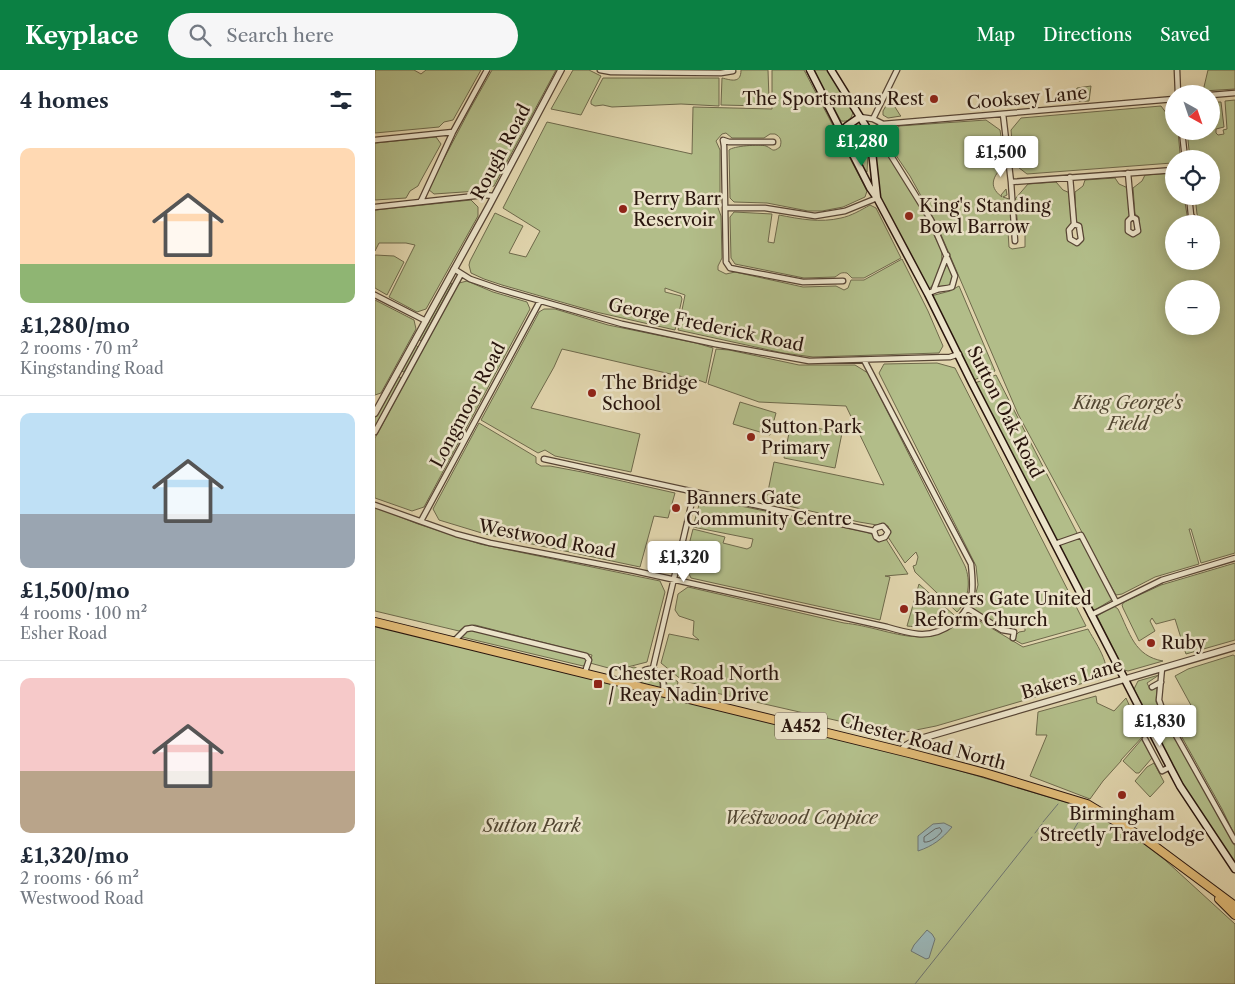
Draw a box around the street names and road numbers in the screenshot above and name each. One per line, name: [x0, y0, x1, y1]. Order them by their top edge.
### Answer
street label: Cooksey Lane: [966, 82, 1088, 114]
street label: Rough Road: [467, 100, 535, 204]
street label: George Frederick Road: [606, 294, 806, 356]
street label: Longmoor Road: [426, 338, 510, 472]
street label: Sutton Oak Road: [962, 342, 1048, 482]
street label: Westwood Road: [476, 515, 617, 563]
street label: Bakers Lane: [1019, 654, 1125, 704]
street label: Chester Road North: [837, 709, 1009, 775]
road number: A452: [775, 712, 827, 739]

